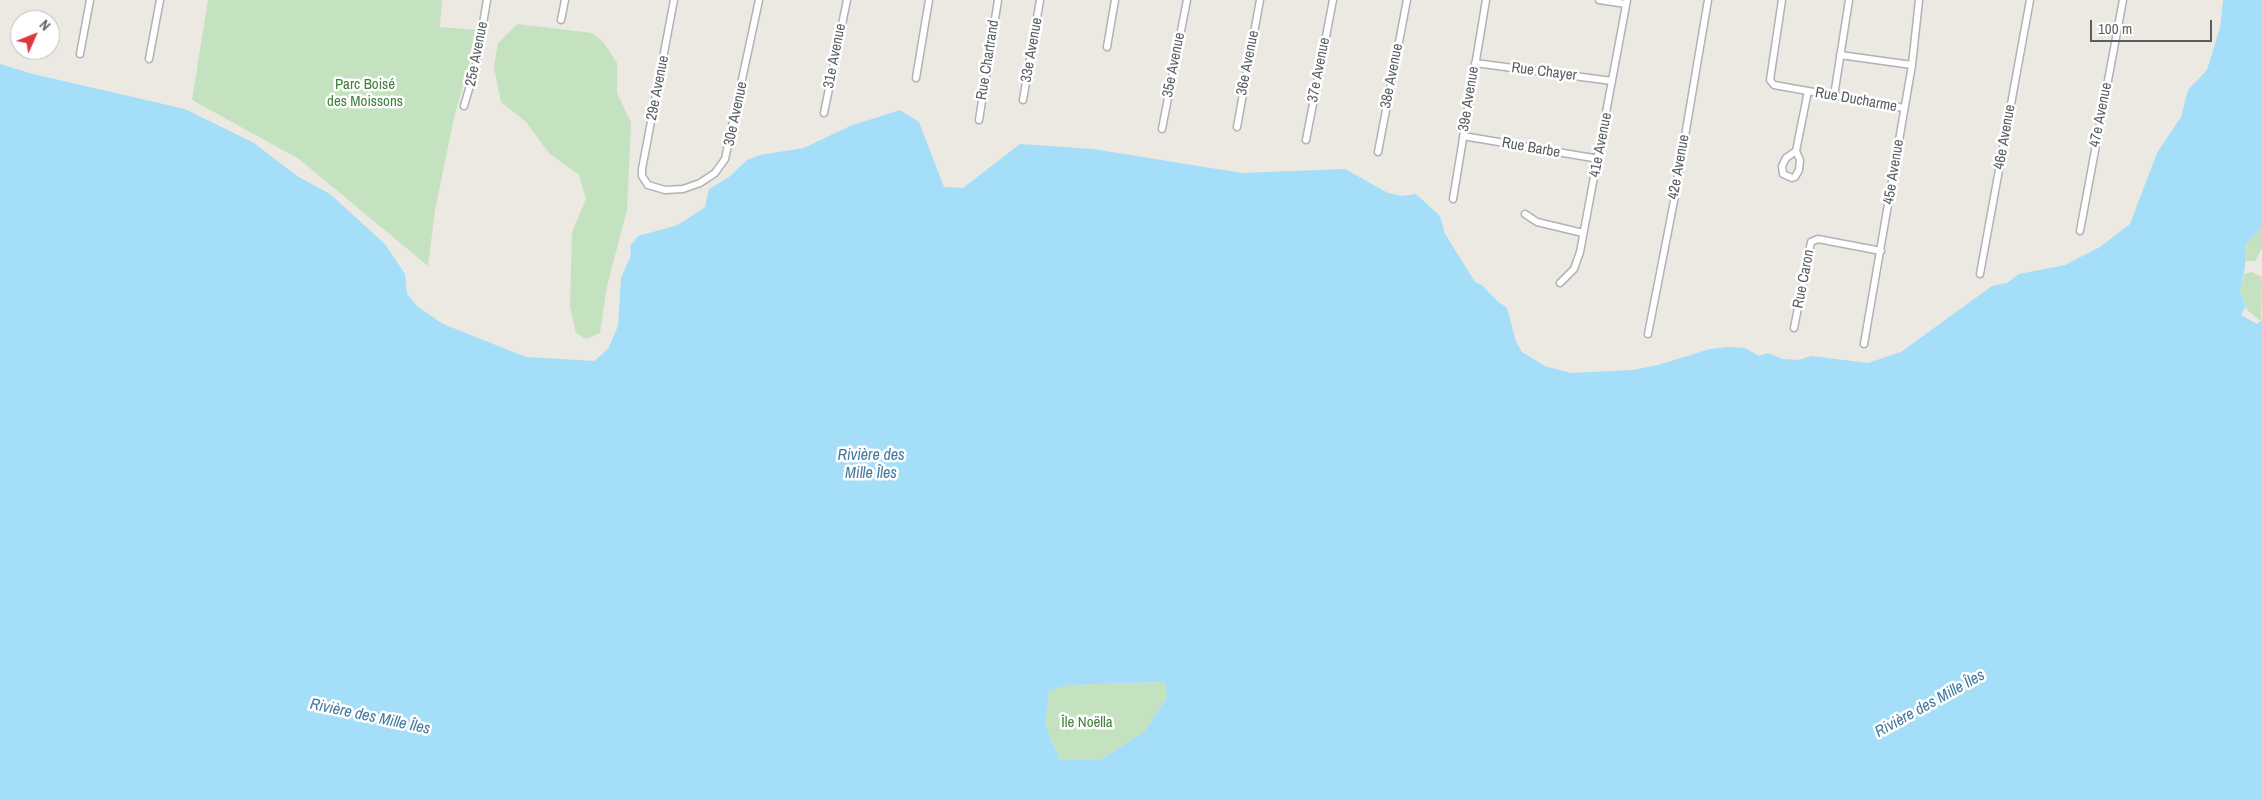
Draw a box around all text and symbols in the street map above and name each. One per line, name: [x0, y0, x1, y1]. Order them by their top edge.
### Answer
north arrow: [10, 10, 60, 60]
scale bar: [2092, 10, 2214, 42]
text: N: [36, 16, 54, 35]
street label: 33e Avenue: [1017, 16, 1047, 84]
text: 100 m: [2098, 18, 2132, 39]
street label: Rue Chartrand: [973, 19, 1003, 101]
street label: 25e Avenue: [462, 20, 492, 88]
street label: 31e Avenue: [820, 22, 850, 90]
street label: 36e Avenue: [1233, 29, 1263, 97]
street label: 35e Avenue: [1159, 31, 1189, 99]
street label: 37e Avenue: [1304, 36, 1334, 104]
street label: 38e Avenue: [1377, 42, 1407, 110]
street label: 29e Avenue: [643, 54, 673, 122]
street label: Rue Chayer: [1510, 59, 1578, 85]
street label: 39e Avenue: [1455, 65, 1483, 133]
park label: Parc Boisé des Moissons: [327, 76, 403, 111]
street label: 30e Avenue: [720, 80, 752, 148]
street label: 47e Avenue: [2086, 81, 2116, 149]
street label: Rue Ducharme: [1814, 84, 1898, 116]
street label: 46e Avenue: [1990, 103, 2020, 171]
street label: 41e Avenue: [1586, 111, 1616, 179]
street label: 42e Avenue: [1664, 133, 1694, 201]
street label: Rue Barbe: [1500, 134, 1562, 162]
street label: 45e Avenue: [1880, 138, 1908, 206]
street label: Rue Caron: [1789, 248, 1819, 310]
water label: Rivière des Mille Îles: [837, 446, 905, 484]
water label: Rivière des Mille Îles: [1872, 666, 1988, 742]
water label: Rivière des Mille Îles: [308, 695, 432, 739]
park label: Île Noëlla: [1061, 714, 1113, 732]

